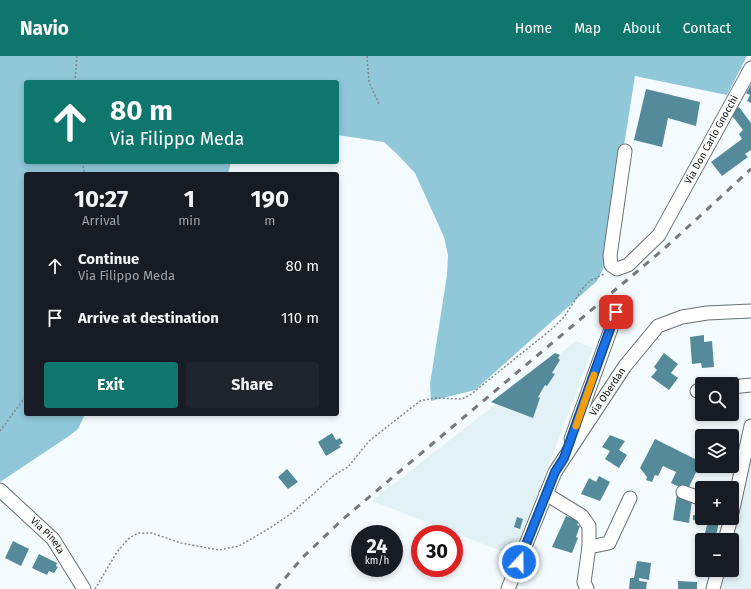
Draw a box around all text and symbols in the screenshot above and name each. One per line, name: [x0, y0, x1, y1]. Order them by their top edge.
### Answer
text: Navio: [20, 17, 69, 40]
text: Home: [515, 20, 552, 37]
text: Map: [574, 20, 601, 37]
text: About: [623, 20, 661, 37]
text: Contact: [683, 20, 731, 37]
street label: Via Don Carlo Gnocchi: [682, 93, 741, 186]
text: 80 m: [110, 94, 173, 127]
icon: ahead: [44, 96, 96, 148]
text: Via Filippo Meda: [110, 128, 244, 150]
text: 10:27: [74, 185, 128, 213]
text: 1: [184, 185, 195, 213]
text: 190: [250, 185, 289, 213]
text: Arrival: [82, 213, 120, 228]
text: min: [178, 213, 201, 228]
text: m: [264, 213, 275, 228]
text: Continue: [78, 250, 139, 268]
icon: ahead: [44, 255, 66, 277]
text: 80 m: [286, 257, 319, 275]
text: Via Filippo Meda: [78, 268, 175, 283]
pin: [599, 295, 633, 329]
icon: arrive: [605, 301, 627, 323]
icon: arrive: [44, 307, 66, 329]
text: Arrive at destination: [78, 309, 219, 327]
text: 110 m: [281, 309, 319, 327]
button: Exit: [44, 362, 178, 408]
button: Share: [186, 362, 319, 408]
street label: Via Oberdan: [587, 365, 628, 419]
map controls: [695, 377, 739, 577]
button: search: [695, 377, 739, 421]
button: layers: [695, 429, 739, 473]
button: +: [695, 481, 739, 525]
street label: Via Pineta: [28, 515, 67, 556]
speed limit sign: 30: [411, 525, 463, 577]
button: −: [695, 533, 739, 577]
text: 24: [366, 534, 388, 558]
position arrow: [498, 541, 540, 583]
text: km/h: [365, 555, 389, 567]

